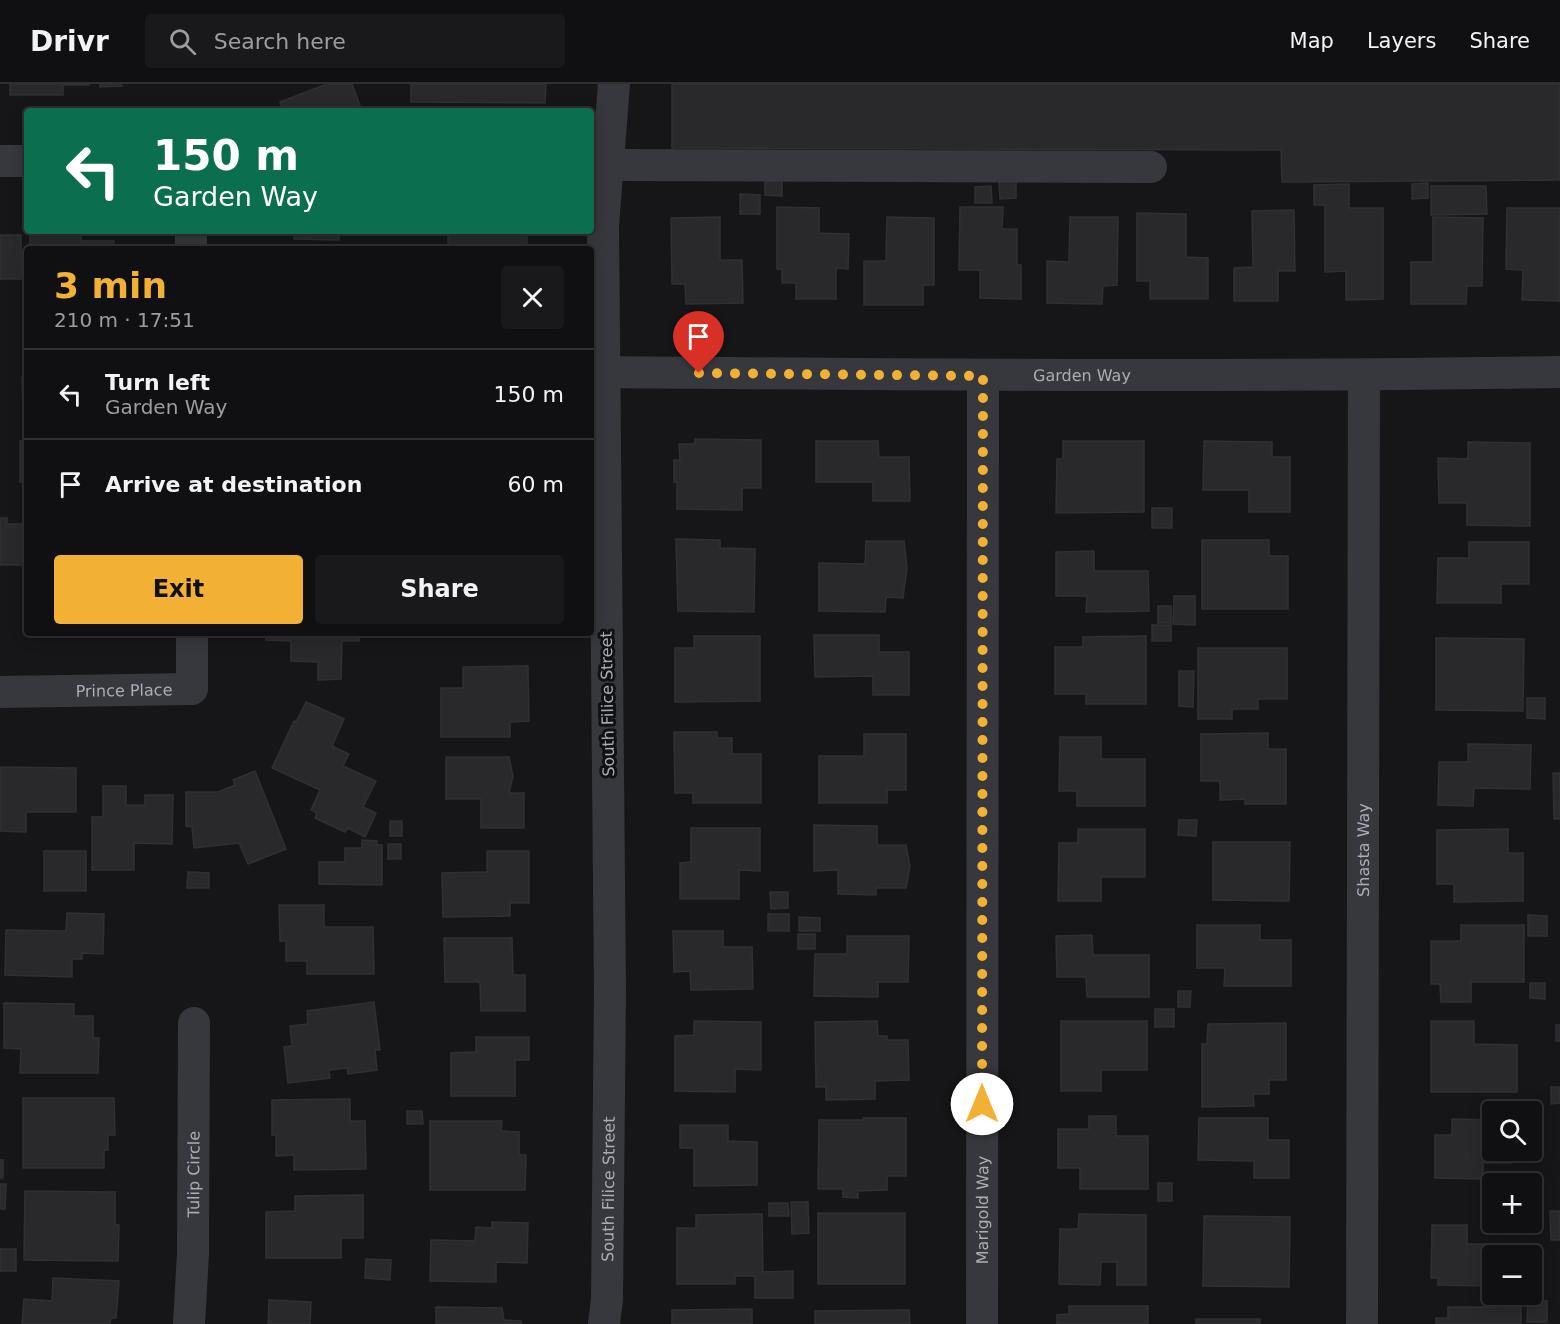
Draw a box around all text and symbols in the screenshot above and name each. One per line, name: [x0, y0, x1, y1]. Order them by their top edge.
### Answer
search box: [145, 14, 565, 68]
text: Drivr: [30, 25, 109, 58]
icon: search: [166, 25, 199, 58]
text: Search here: [214, 29, 346, 54]
text: Map: [1290, 29, 1334, 53]
text: Layers: [1367, 29, 1436, 53]
text: Share: [1469, 29, 1530, 53]
text: 150 m: [153, 131, 299, 180]
icon: left: [54, 132, 132, 210]
text: Garden Way: [153, 181, 318, 212]
text: 3 min: [54, 265, 167, 306]
button: close: [501, 266, 564, 329]
text: 210 m · 17:51: [54, 308, 195, 332]
pin: [673, 311, 724, 373]
icon: arrive: [682, 320, 715, 353]
street label: Garden Way: [1033, 366, 1131, 385]
text: Turn left: [105, 370, 210, 395]
icon: left: [54, 378, 87, 411]
text: 150 m: [494, 382, 564, 407]
text: Garden Way: [105, 395, 227, 419]
icon: arrive: [54, 468, 87, 501]
text: Arrive at destination: [105, 472, 362, 497]
text: 60 m: [508, 472, 564, 497]
button: Exit: [54, 555, 303, 624]
button: Share: [315, 555, 564, 624]
street label: South Filice Street: [597, 631, 618, 777]
street label: Prince Place: [75, 680, 173, 701]
street label: Shasta Way: [1354, 803, 1373, 897]
position arrow: [950, 1072, 1014, 1136]
map controls: [1482, 1101, 1542, 1305]
button: search: [1482, 1101, 1542, 1161]
street label: South Filice Street: [598, 1116, 619, 1262]
street label: Tulip Circle: [184, 1131, 204, 1218]
street label: Marigold Way: [973, 1156, 992, 1264]
button: +: [1482, 1173, 1542, 1233]
button: −: [1482, 1245, 1542, 1305]

